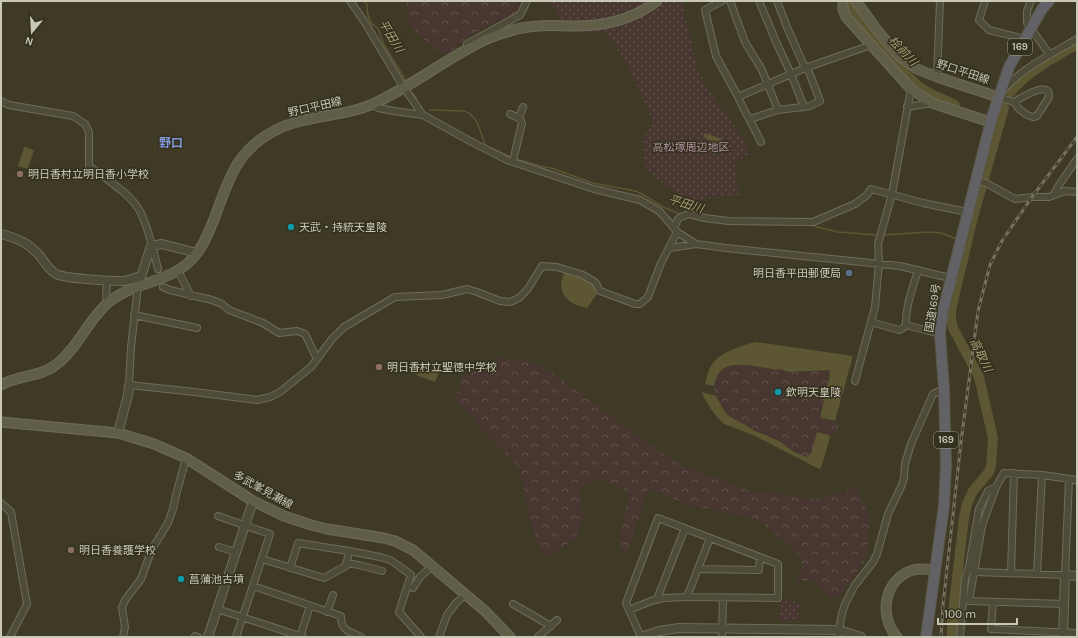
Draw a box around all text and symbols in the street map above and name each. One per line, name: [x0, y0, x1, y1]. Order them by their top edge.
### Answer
north arrow: [12, 12, 52, 52]
water label: 平田川: [376, 17, 407, 57]
water label: 桧前川: [886, 33, 922, 70]
text: N: [23, 34, 35, 48]
road number: 169: [1008, 39, 1032, 55]
street label: 野口平田線: [935, 57, 991, 87]
street label: 野口平田線: [287, 94, 343, 120]
district label: 野口: [159, 136, 183, 150]
park label: 高松塚周辺地区: [653, 141, 730, 154]
place label: 明日香村立明日香小学校: [28, 168, 149, 181]
marker: 明日香村立明日香小学校: [15, 169, 25, 179]
water label: 平田川: [667, 192, 707, 217]
place label: 天武・持統天皇陵: [299, 221, 387, 234]
marker: 天武・持統天皇陵: [286, 222, 296, 232]
place label: 明日香平田郵便局: [753, 267, 841, 280]
marker: 明日香平田郵便局: [844, 268, 854, 278]
street label: 国道169号: [923, 283, 943, 333]
water label: 高取川: [967, 336, 996, 376]
place label: 明日香村立聖徳中学校: [387, 361, 497, 374]
marker: 明日香村立聖徳中学校: [374, 362, 384, 372]
place label: 欽明天皇陵: [786, 386, 841, 399]
marker: 欽明天皇陵: [773, 387, 783, 397]
road number: 169: [934, 432, 958, 448]
street label: 多武峯見瀬線: [231, 468, 295, 512]
place label: 明日香養護学校: [79, 544, 156, 557]
marker: 明日香養護学校: [66, 545, 76, 555]
place label: 菖蒲池古墳: [189, 573, 244, 586]
marker: 菖蒲池古墳: [176, 574, 186, 584]
scale bar: [938, 600, 1017, 626]
text: 100 m: [944, 607, 976, 621]

